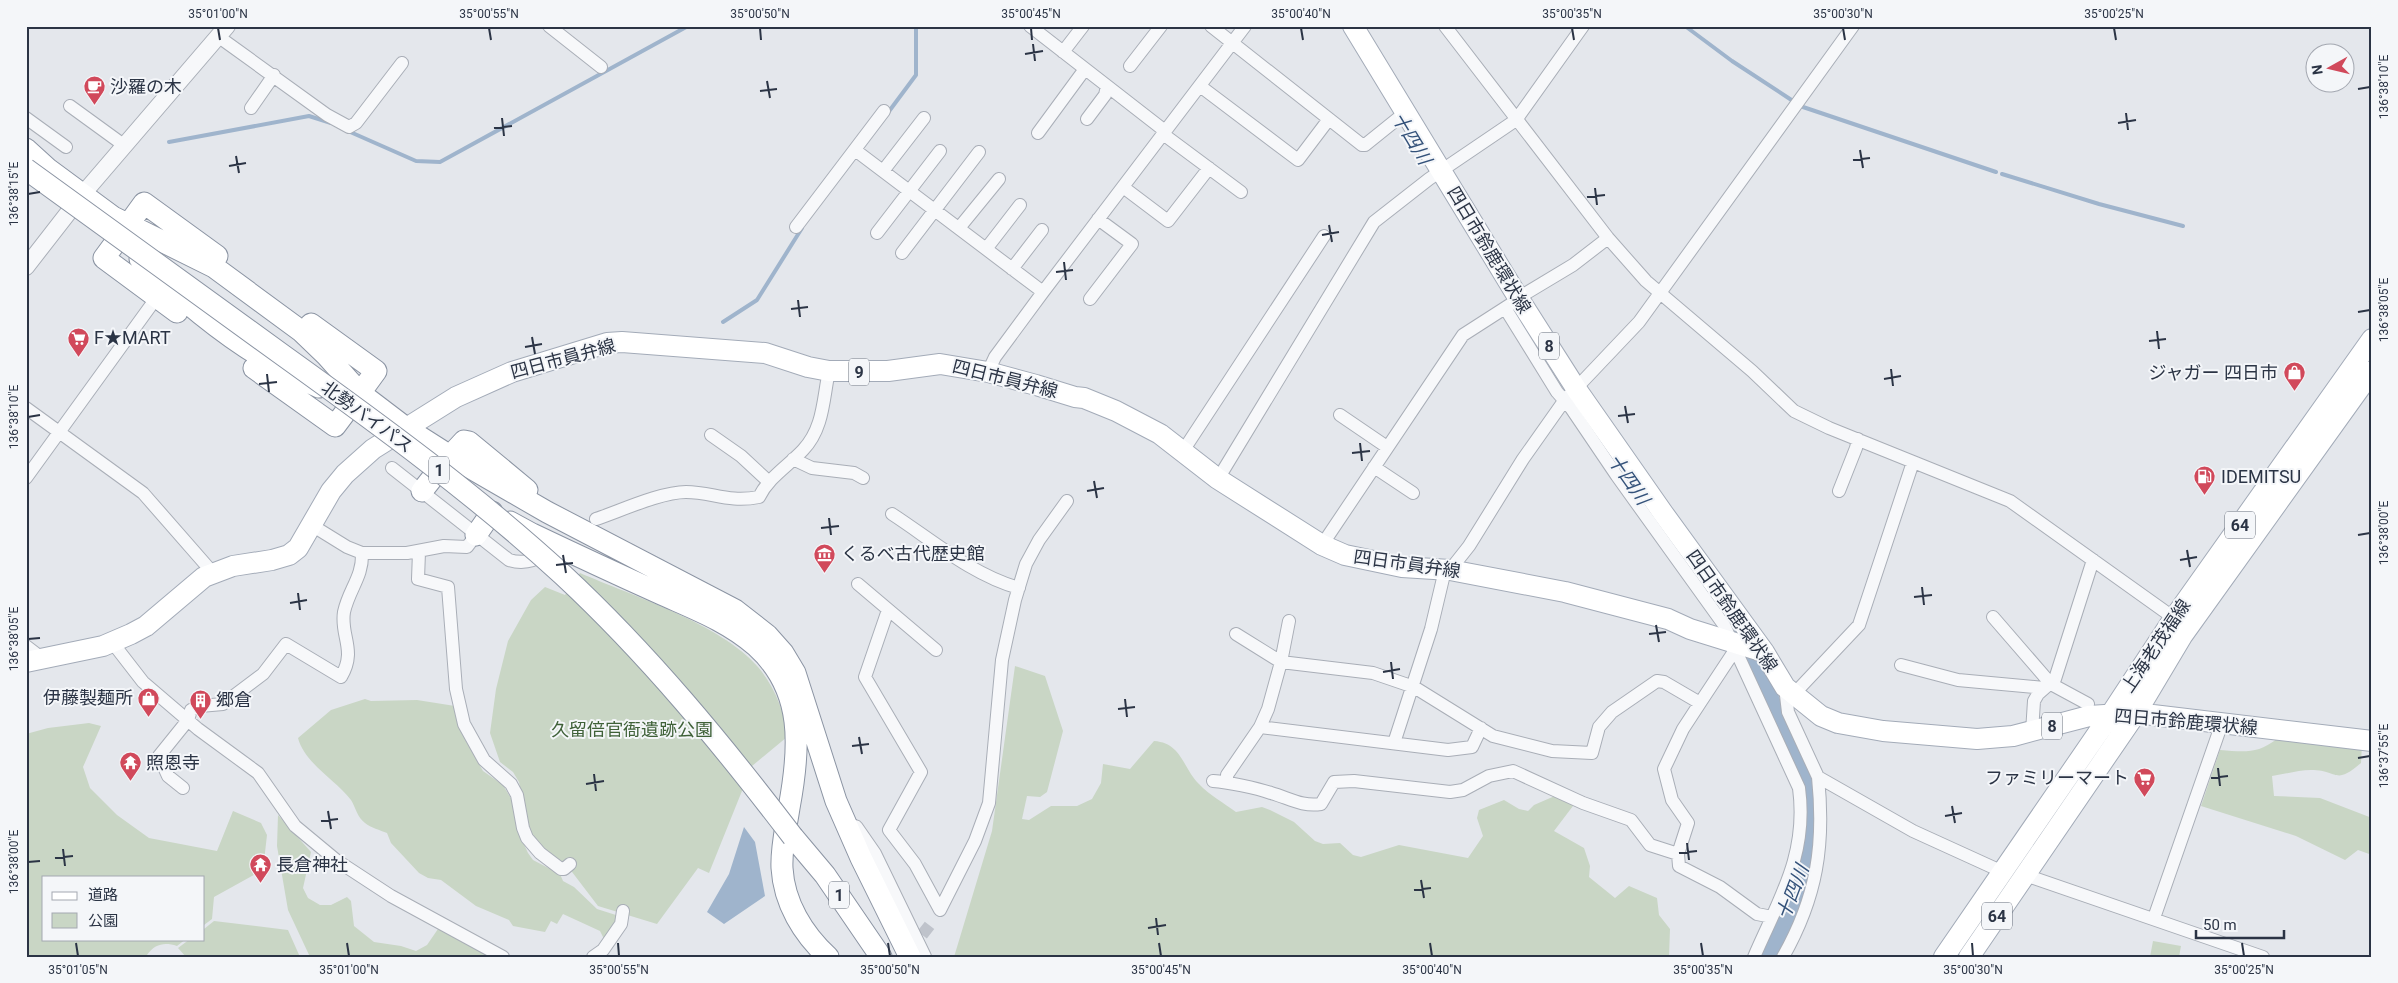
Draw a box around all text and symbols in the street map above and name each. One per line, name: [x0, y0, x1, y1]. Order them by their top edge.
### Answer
text: 35°01'00"N: [188, 7, 248, 21]
text: 35°00'55"N: [459, 7, 519, 21]
text: 35°00'50"N: [730, 7, 790, 21]
text: 35°00'45"N: [1001, 7, 1061, 21]
text: 35°00'40"N: [1271, 7, 1331, 21]
text: 35°00'35"N: [1542, 7, 1602, 21]
text: 35°00'30"N: [1813, 7, 1873, 21]
text: 35°00'25"N: [2084, 7, 2144, 21]
north arrow: [2306, 42, 2356, 92]
text: 136°38'10"E: [2377, 55, 2391, 119]
text: N: [2309, 64, 2326, 76]
cafe icon: 沙羅の木: [82, 75, 106, 106]
place label: 沙羅の木: [110, 76, 182, 97]
water label: 十四川: [1387, 108, 1437, 170]
text: 136°38'15"E: [7, 162, 21, 226]
street label: 四日市鈴鹿環状線: [1443, 183, 1536, 317]
text: 136°38'05"E: [2377, 278, 2391, 342]
supermarket icon: F★MART: [66, 326, 90, 357]
place label: F★MART: [94, 327, 171, 348]
road number: 8: [1539, 332, 1559, 360]
street label: 四日市員弁線: [508, 334, 618, 383]
street label: 四日市員弁線: [950, 355, 1060, 402]
road number: 9: [849, 358, 869, 386]
shop icon: ジャガー 四日市: [2282, 361, 2306, 392]
place label: ジャガー 四日市: [2148, 362, 2278, 383]
street label: 北勢バイパス: [318, 376, 417, 457]
text: 136°38'10"E: [7, 385, 21, 449]
water label: 十四川: [1603, 449, 1656, 511]
road number: 1: [429, 456, 449, 484]
fuel station icon: IDEMITSU: [2193, 465, 2217, 496]
place label: IDEMITSU: [2221, 466, 2301, 487]
text: 136°38'00"E: [2377, 501, 2391, 565]
road number: 64: [2225, 512, 2255, 538]
museum icon: くるべ古代歴史館: [813, 542, 837, 573]
place label: くるべ古代歴史館: [841, 543, 985, 564]
street label: 四日市員弁線: [1352, 546, 1462, 581]
street label: 四日市鈴鹿環状線: [1683, 546, 1782, 676]
street label: 上海老茂福線: [2117, 595, 2194, 696]
text: 136°38'05"E: [7, 607, 21, 671]
shop icon: 伊藤製麺所: [137, 686, 161, 717]
place label: 伊藤製麺所: [43, 687, 133, 708]
building icon: 郷倉: [188, 688, 212, 719]
place label: 郷倉: [216, 689, 252, 710]
street label: 四日市鈴鹿環状線: [2113, 705, 2259, 738]
road number: 8: [2042, 712, 2062, 739]
park label: 久留倍官衙遺跡公園: [551, 719, 713, 740]
text: 136°37'55"E: [2377, 724, 2391, 788]
temple icon: 照恩寺: [118, 751, 142, 782]
place label: 照恩寺: [146, 752, 200, 773]
supermarket icon: ファミリーマート: [2133, 766, 2157, 797]
place label: ファミリーマート: [1985, 767, 2129, 788]
text: 136°38'00"E: [7, 830, 21, 894]
temple icon: 長倉神社: [248, 853, 272, 884]
place label: 長倉神社: [276, 854, 348, 875]
water label: 十四川: [1772, 860, 1814, 923]
legend: [42, 876, 205, 940]
road number: 1: [829, 882, 849, 908]
text: 道路: [88, 886, 118, 904]
road number: 64: [1982, 902, 2012, 929]
scale bar: [2196, 908, 2283, 940]
text: 公園: [88, 912, 118, 930]
text: 50 m: [2203, 916, 2237, 934]
text: 35°01'05"N: [48, 963, 108, 977]
text: 35°01'00"N: [319, 963, 379, 977]
text: 35°00'55"N: [589, 963, 649, 977]
text: 35°00'50"N: [860, 963, 920, 977]
text: 35°00'45"N: [1131, 963, 1191, 977]
text: 35°00'40"N: [1402, 963, 1462, 977]
text: 35°00'35"N: [1673, 963, 1733, 977]
text: 35°00'30"N: [1943, 963, 2003, 977]
text: 35°00'25"N: [2214, 963, 2274, 977]

